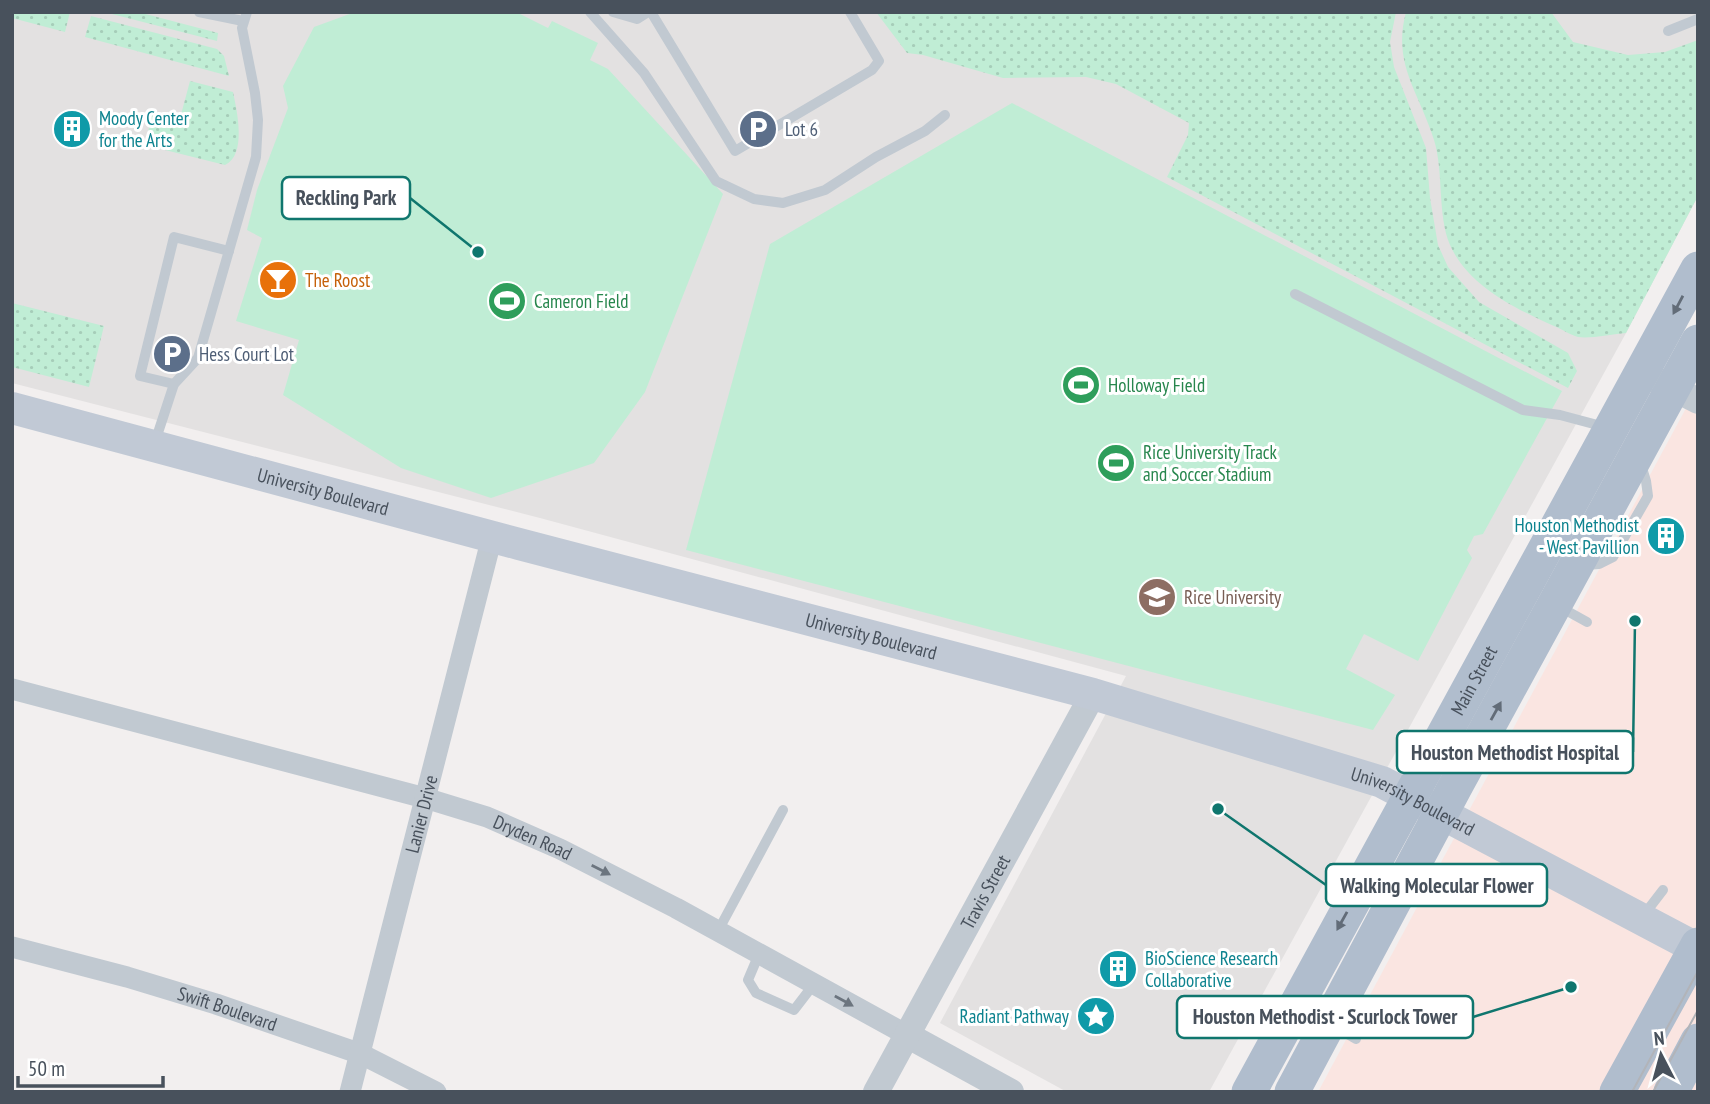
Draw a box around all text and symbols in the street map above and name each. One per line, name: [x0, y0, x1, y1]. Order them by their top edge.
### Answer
place label: Moody Center for the Arts: [99, 106, 190, 152]
building icon: Moody Center for the Arts: [51, 108, 93, 150]
parking icon: Lot 6: [737, 108, 779, 150]
place label: Lot 6: [785, 117, 818, 141]
callout: Reckling Park: [282, 177, 410, 219]
text: Reckling Park: [296, 184, 397, 211]
bar icon: The Roost: [257, 259, 299, 301]
place label: The Roost: [305, 268, 371, 292]
sports icon: Cameron Field: [486, 280, 528, 322]
place label: Cameron Field: [534, 289, 629, 313]
one-way arrow: [1672, 295, 1684, 315]
parking icon: Hess Court Lot: [151, 333, 193, 375]
place label: Hess Court Lot: [199, 342, 295, 366]
sports icon: Holloway Field: [1060, 364, 1102, 406]
place label: Holloway Field: [1108, 373, 1205, 397]
place label: Rice University Track and Soccer Stadium: [1143, 440, 1278, 486]
sports icon: Rice University Track and Soccer Stadium: [1095, 442, 1137, 484]
street label: University Boulevard: [255, 462, 391, 520]
place label: Houston Methodist - West Pavillion: [1515, 513, 1640, 559]
building icon: Houston Methodist - West Pavillion: [1645, 515, 1687, 557]
school or university icon: Rice University: [1136, 576, 1178, 618]
place label: Rice University: [1184, 585, 1282, 609]
street label: University Boulevard: [803, 607, 940, 665]
street label: Main Street: [1445, 641, 1503, 719]
one-way arrow: [1490, 701, 1502, 721]
callout: Houston Methodist Hospital: [1397, 731, 1633, 773]
text: Houston Methodist Hospital: [1411, 739, 1620, 766]
street label: University Boulevard: [1348, 761, 1479, 841]
street label: Lanier Drive: [400, 772, 443, 855]
street label: Dryden Road: [490, 809, 576, 865]
street label: Travis Street: [955, 850, 1015, 933]
one-way arrow: [591, 864, 611, 875]
callout: Walking Molecular Flower: [1326, 864, 1547, 906]
text: Walking Molecular Flower: [1339, 872, 1535, 899]
one-way arrow: [1337, 911, 1348, 931]
place label: BioScience Research Collaborative: [1145, 946, 1278, 992]
building icon: BioScience Research Collaborative: [1097, 948, 1139, 990]
street label: Swift Boulevard: [175, 981, 280, 1036]
one-way arrow: [835, 995, 854, 1007]
place icon: Radiant Pathway: [1075, 995, 1117, 1037]
callout: Houston Methodist - Scurlock Tower: [1177, 996, 1473, 1038]
text: Houston Methodist - Scurlock Tower: [1193, 1003, 1458, 1030]
place label: Radiant Pathway: [960, 1004, 1070, 1028]
north arrow: [1626, 1020, 1696, 1090]
text: N: [1653, 1026, 1666, 1051]
scale bar: [18, 1044, 163, 1088]
text: 50 m: [28, 1055, 65, 1082]

